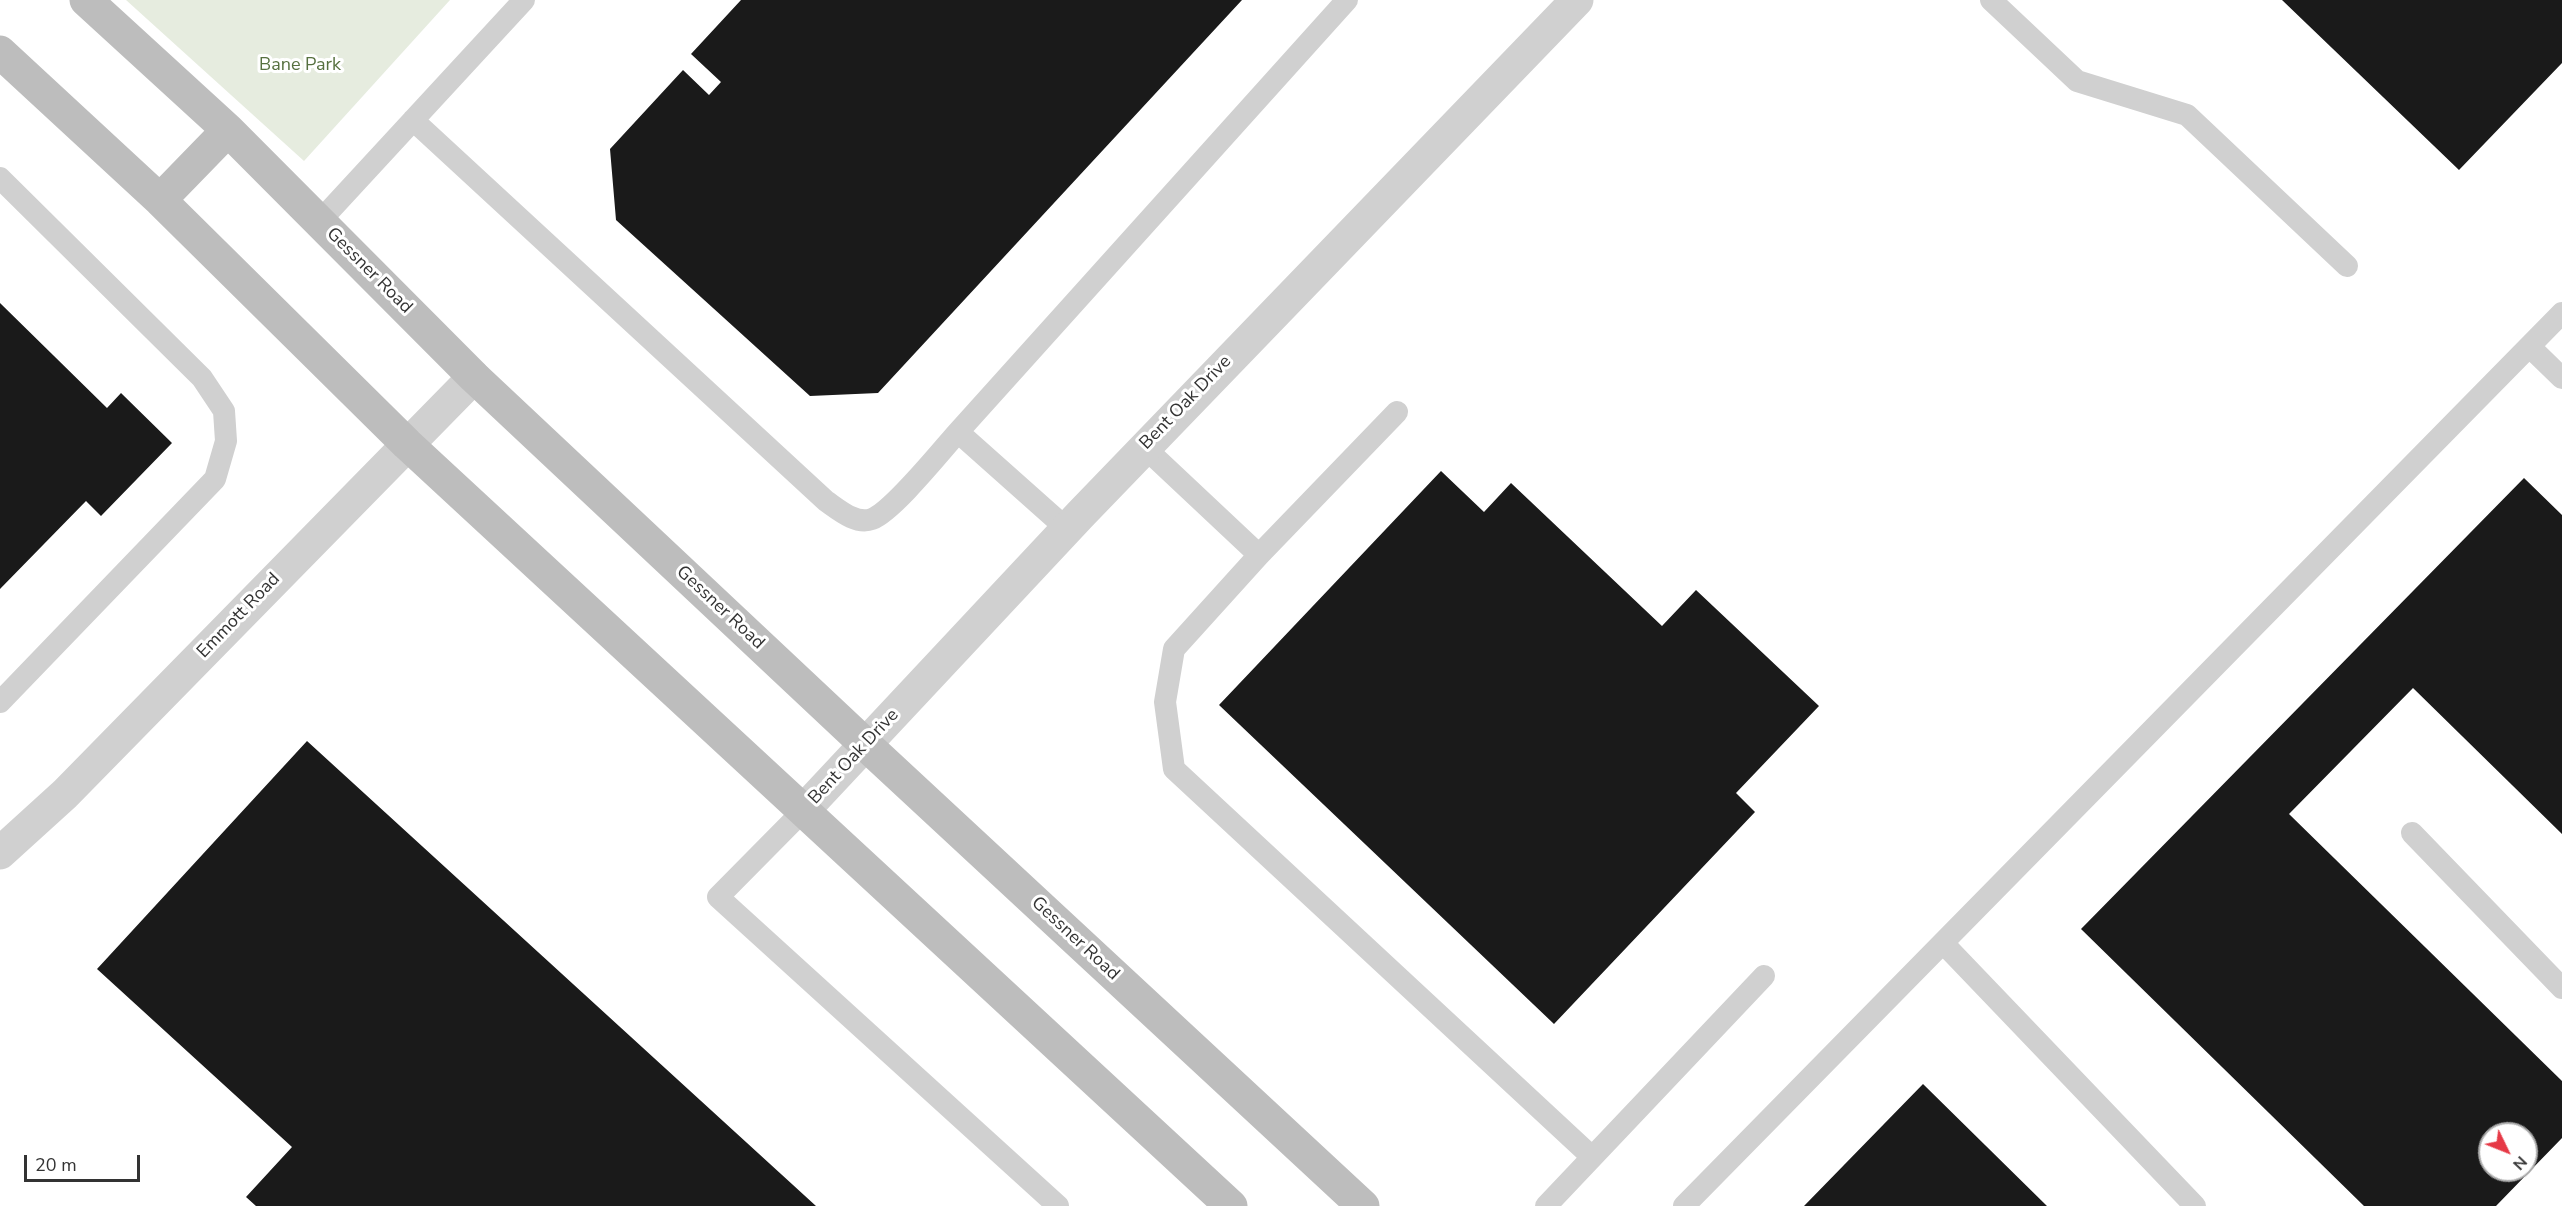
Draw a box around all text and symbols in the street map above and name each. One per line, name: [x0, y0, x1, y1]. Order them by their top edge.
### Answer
park label: Bane Park: [259, 55, 341, 77]
street label: Gessner Road: [322, 224, 416, 318]
street label: Bent Oak Drive: [1136, 351, 1236, 455]
street label: Gessner Road: [671, 562, 769, 654]
street label: Emmott Road: [193, 569, 285, 663]
street label: Bent Oak Drive: [804, 705, 904, 809]
street label: Gessner Road: [1026, 893, 1124, 985]
north arrow: [2478, 1122, 2538, 1182]
scale bar: [27, 1143, 142, 1181]
text: N: [2508, 1151, 2532, 1175]
text: 20 m: [35, 1153, 77, 1177]

